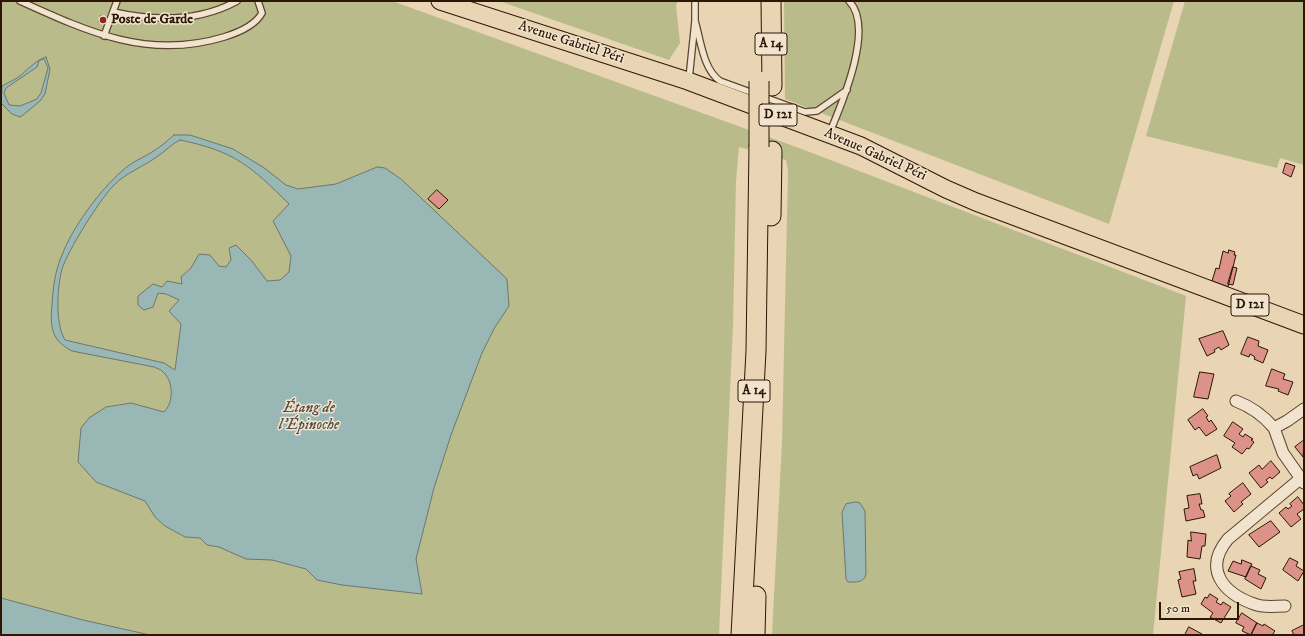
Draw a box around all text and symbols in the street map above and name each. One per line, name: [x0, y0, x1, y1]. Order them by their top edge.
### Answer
place label: Poste de Garde: [111, 12, 193, 28]
marker: Poste de Garde: [98, 15, 108, 25]
street label: Avenue Gabriel Péri: [516, 18, 626, 68]
road number: A 14: [755, 33, 787, 55]
road number: D 121: [759, 104, 797, 126]
street label: Avenue Gabriel Péri: [821, 125, 929, 185]
road number: D 121: [1231, 294, 1269, 316]
road number: A 14: [738, 380, 770, 402]
water label: Étang de l'Épinoche: [279, 400, 339, 435]
scale bar: [1161, 594, 1241, 620]
text: 50 m: [1166, 601, 1190, 616]

